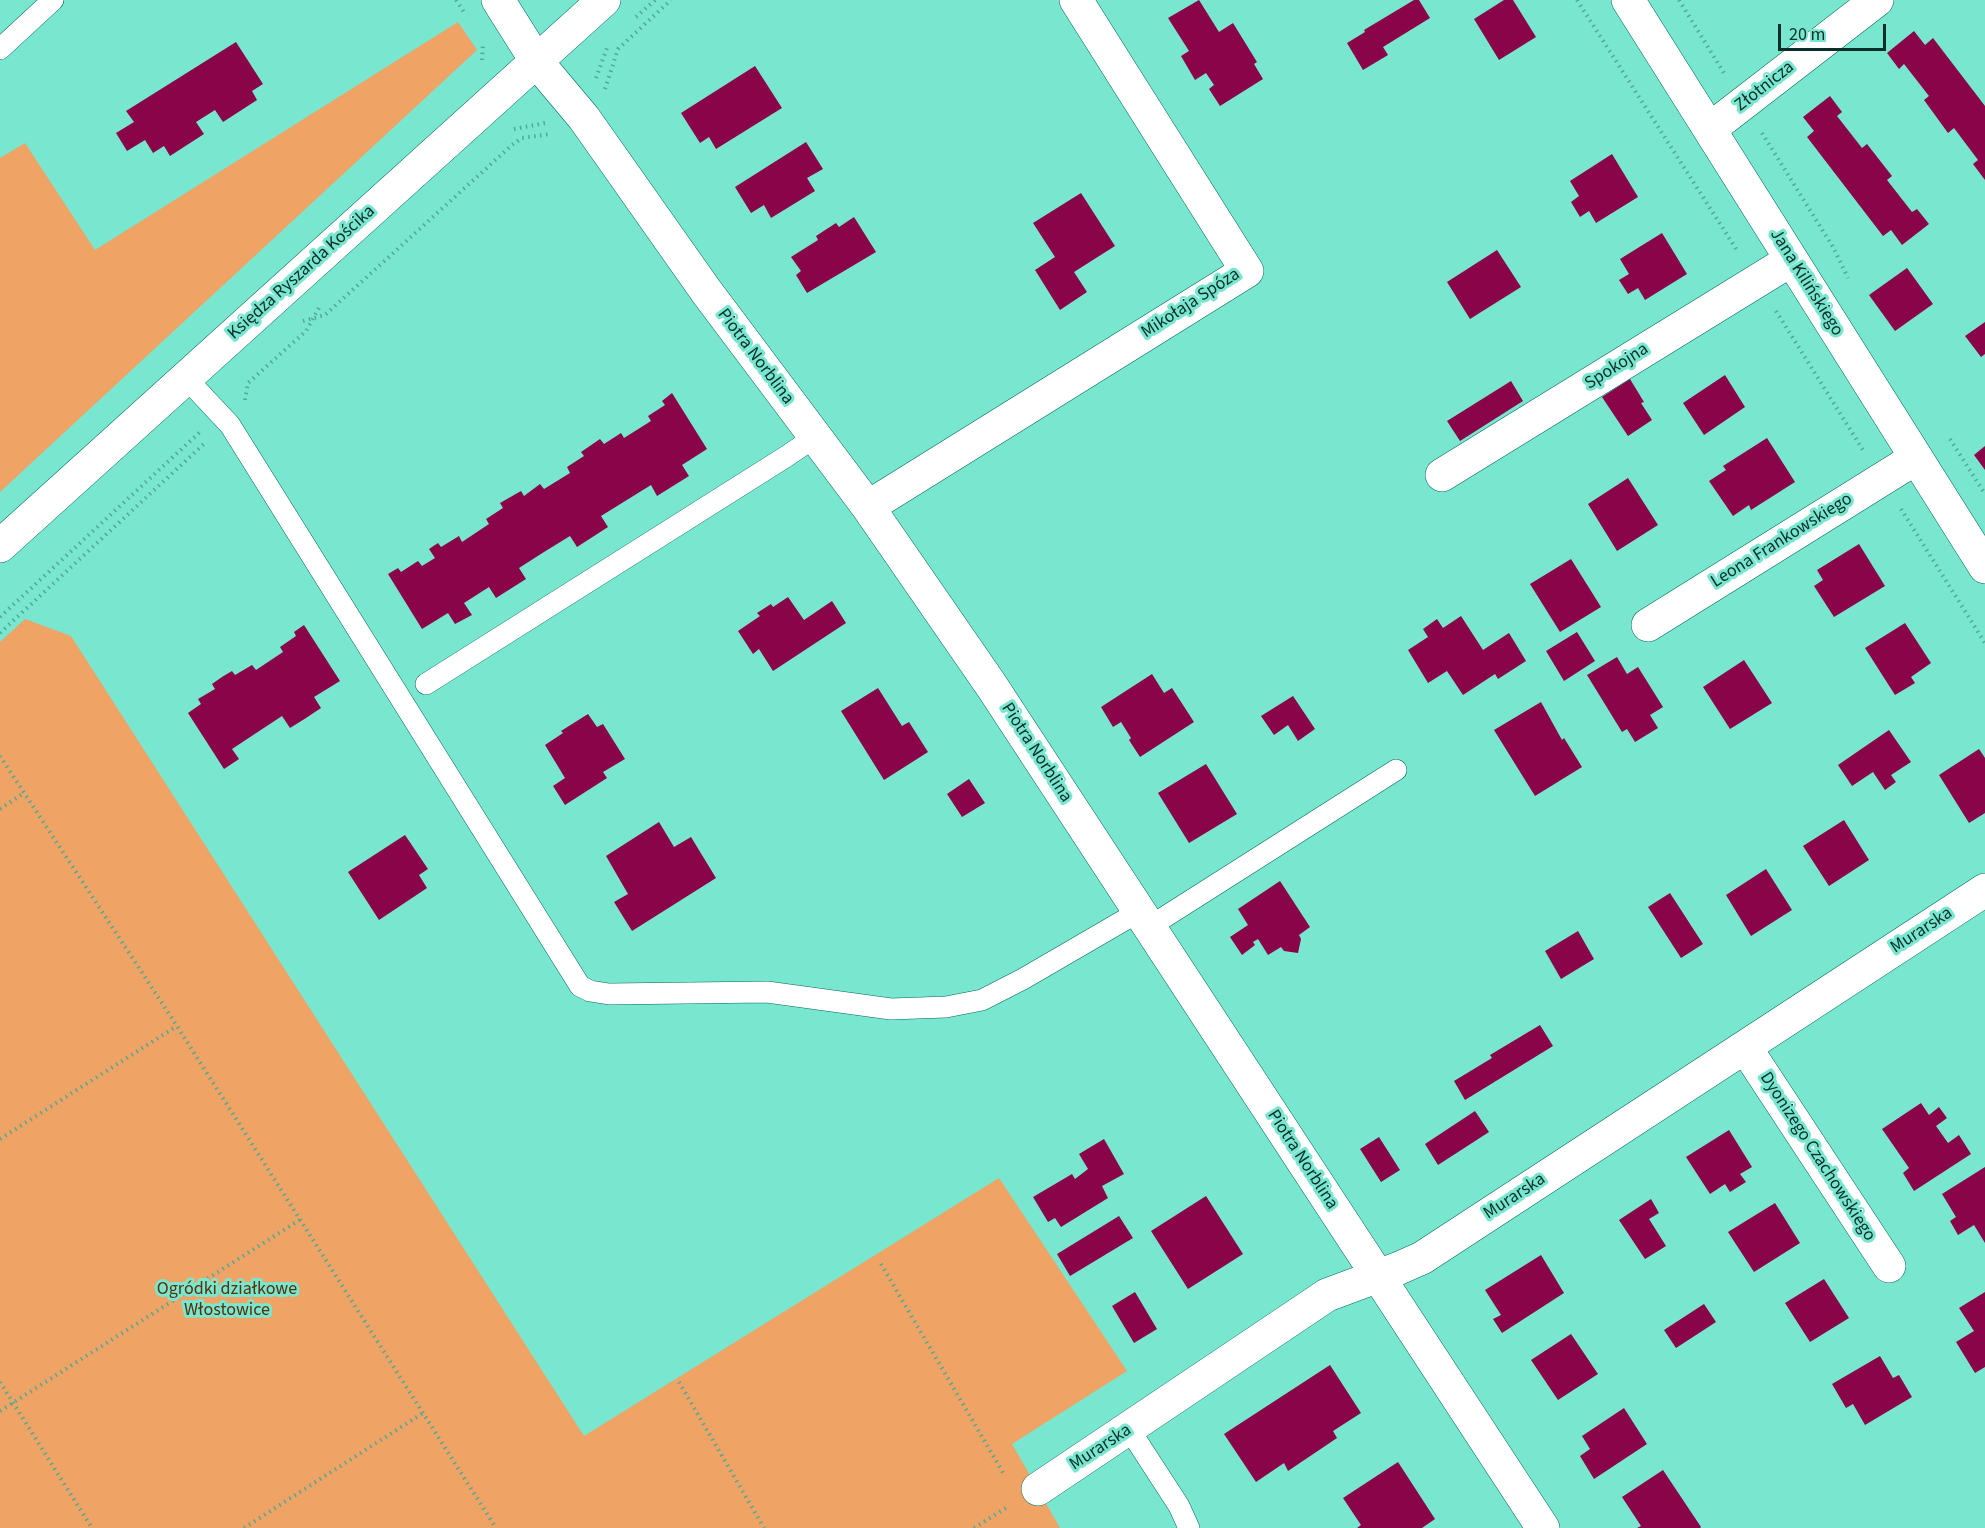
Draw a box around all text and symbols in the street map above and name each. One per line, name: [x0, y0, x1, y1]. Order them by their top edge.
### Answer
scale bar: [1781, 12, 1889, 50]
text: 20 m: [1789, 22, 1825, 47]
street label: Złotnicza: [1731, 57, 1799, 117]
street label: Księdza Ryszarda Kościka: [224, 201, 380, 345]
street label: Jana Kilińskiego: [1764, 225, 1848, 341]
street label: Mikołaja Spóza: [1138, 264, 1244, 344]
street label: Piotra Norblina: [712, 305, 798, 409]
street label: Spokojna: [1581, 339, 1653, 395]
street label: Leona Frankowskiego: [1707, 489, 1857, 593]
street label: Piotra Norblina: [996, 699, 1076, 807]
street label: Murarska: [1887, 903, 1957, 959]
street label: Dyonizego Czachowskiego: [1754, 1068, 1880, 1246]
street label: Piotra Norblina: [1262, 1106, 1342, 1214]
street label: Murarska: [1480, 1169, 1550, 1225]
park label: Ogródki działkowe Włostowice: [157, 1279, 297, 1322]
street label: Murarska: [1066, 1420, 1136, 1476]

